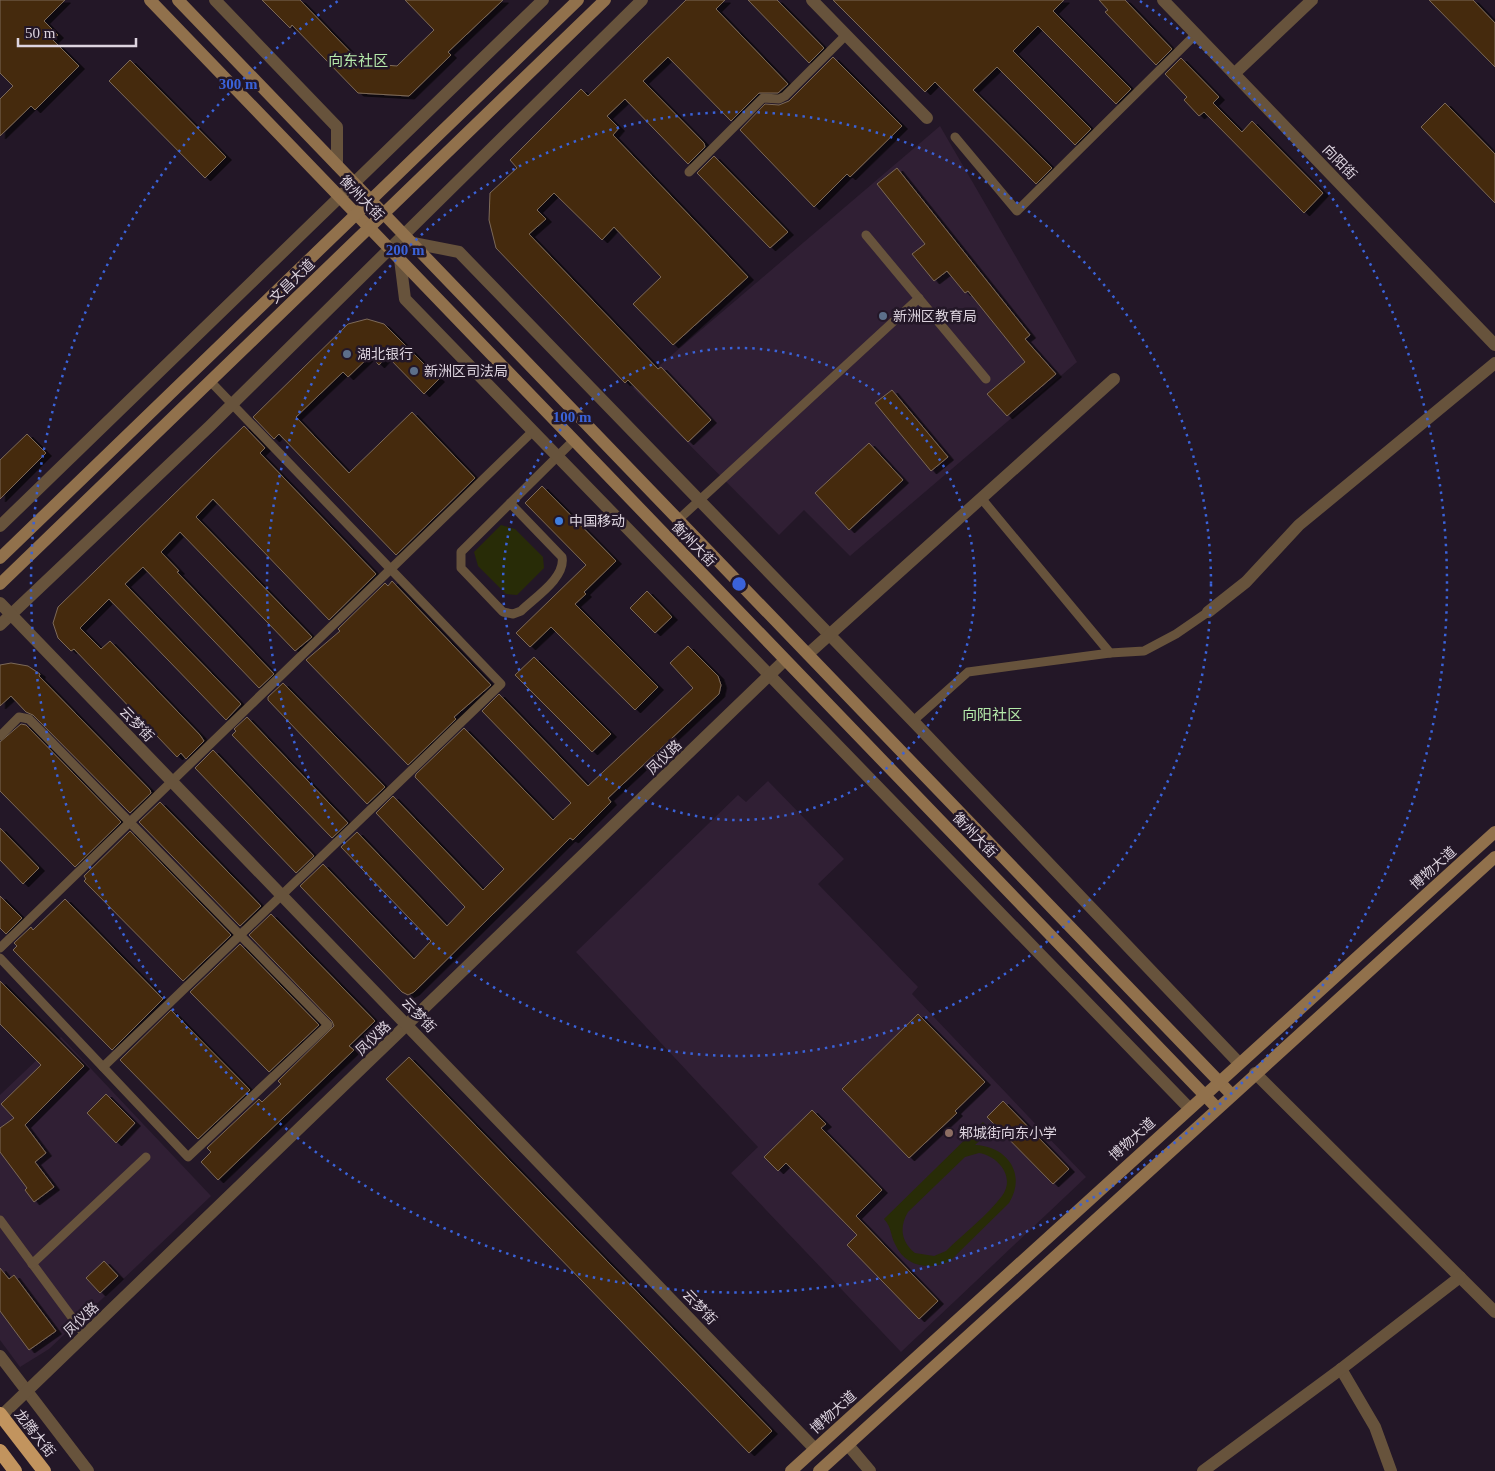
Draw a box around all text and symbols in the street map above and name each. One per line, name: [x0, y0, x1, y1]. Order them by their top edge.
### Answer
scale bar: [18, 15, 135, 47]
text: 50 m: [25, 25, 56, 41]
district label: 向东社区: [328, 53, 388, 69]
text: 300 m: [219, 76, 258, 92]
street label: 向阳街: [1320, 142, 1360, 183]
street label: 衡州大街: [337, 172, 387, 224]
text: 200 m: [386, 242, 425, 258]
street label: 文昌大道: [267, 257, 318, 306]
place label: 新洲区教育局: [893, 308, 977, 324]
marker: 新洲区教育局: [877, 310, 889, 322]
place label: 湖北银行: [357, 346, 413, 362]
marker: 湖北银行: [341, 348, 353, 360]
place label: 新洲区司法局: [424, 363, 508, 379]
marker: 新洲区司法局: [408, 365, 420, 377]
text: 100 m: [553, 409, 592, 425]
place label: 中国移动: [569, 514, 625, 529]
marker: 中国移动: [553, 515, 565, 527]
street label: 衡州大街: [669, 518, 719, 570]
centre of rings: [730, 575, 748, 593]
street label: 云梦街: [117, 704, 157, 745]
district label: 向阳社区: [962, 707, 1022, 723]
street label: 凤仪路: [644, 737, 685, 777]
street label: 衡州大街: [950, 809, 1000, 861]
street label: 博物大道: [1407, 843, 1459, 893]
street label: 云梦街: [399, 995, 439, 1036]
street label: 凤仪路: [353, 1018, 394, 1058]
street label: 博物大道: [1106, 1114, 1158, 1164]
place label: 邾城街向东小学: [959, 1126, 1057, 1141]
marker: 邾城街向东小学: [943, 1127, 955, 1139]
street label: 云梦街: [680, 1287, 720, 1328]
street label: 凤仪路: [61, 1299, 102, 1339]
street label: 博物大道: [807, 1387, 859, 1437]
street label: 龙腾大街: [11, 1406, 59, 1460]

